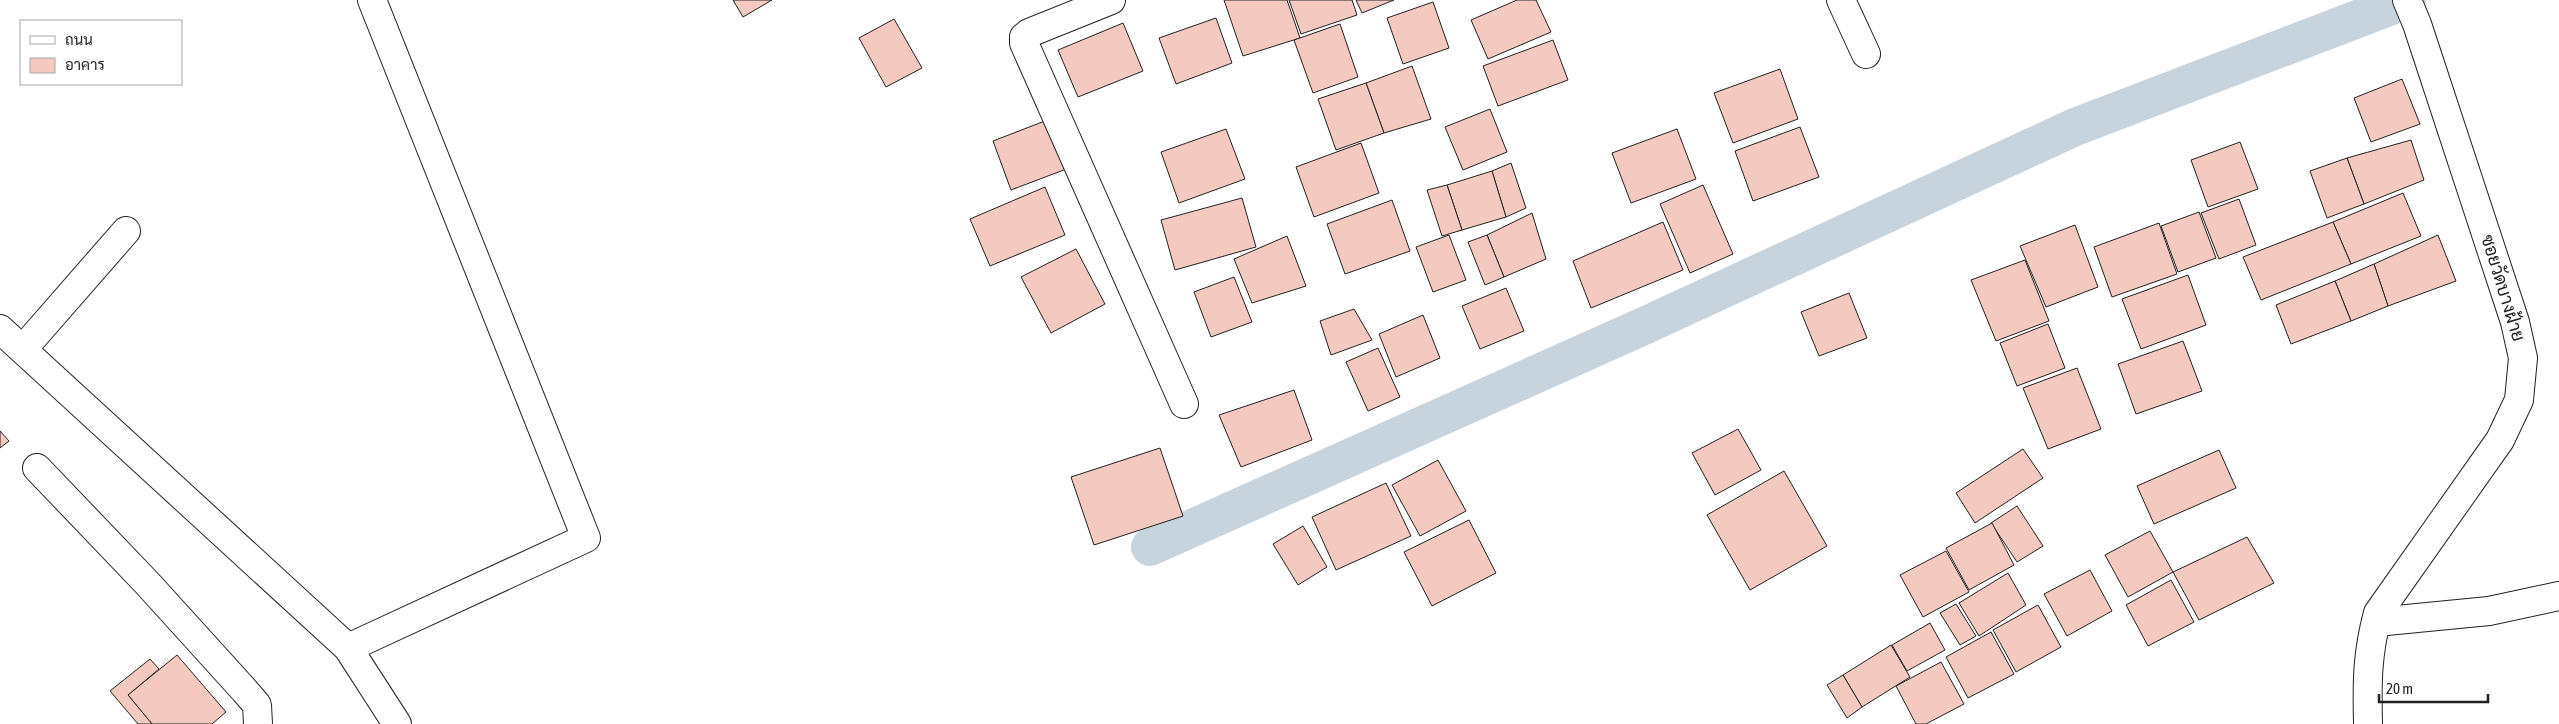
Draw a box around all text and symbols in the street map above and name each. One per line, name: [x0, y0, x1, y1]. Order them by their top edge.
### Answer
legend: [20, 20, 182, 85]
text: ถนน: [65, 31, 93, 48]
text: อาคาร: [65, 56, 105, 73]
street label: ซอยวัดบางฝ้าย: [2477, 232, 2530, 344]
scale bar: [2379, 672, 2488, 704]
text: 20 m: [2386, 680, 2413, 697]

